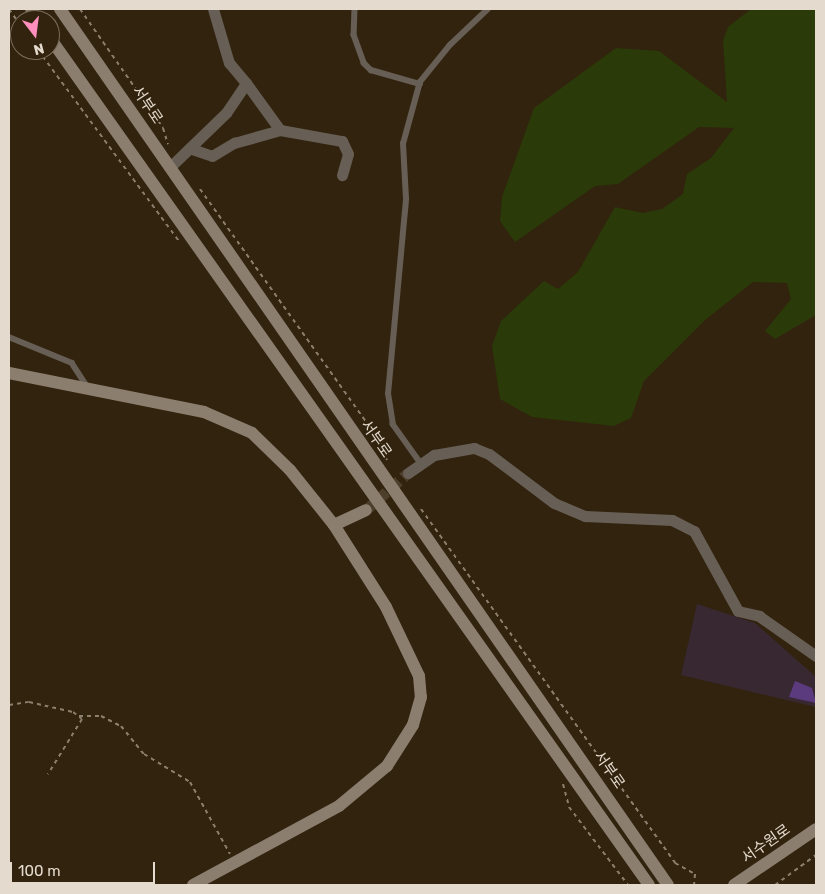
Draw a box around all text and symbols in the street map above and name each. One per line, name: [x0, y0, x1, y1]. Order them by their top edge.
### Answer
north arrow: [10, 10, 60, 60]
text: N: [32, 39, 46, 59]
street label: 서부로: [128, 83, 166, 127]
street label: 서부로: [357, 417, 395, 461]
street label: 서부로: [590, 748, 628, 792]
street label: 서수원로: [738, 821, 794, 867]
scale bar: [12, 852, 158, 884]
text: 100 m: [18, 862, 60, 880]

